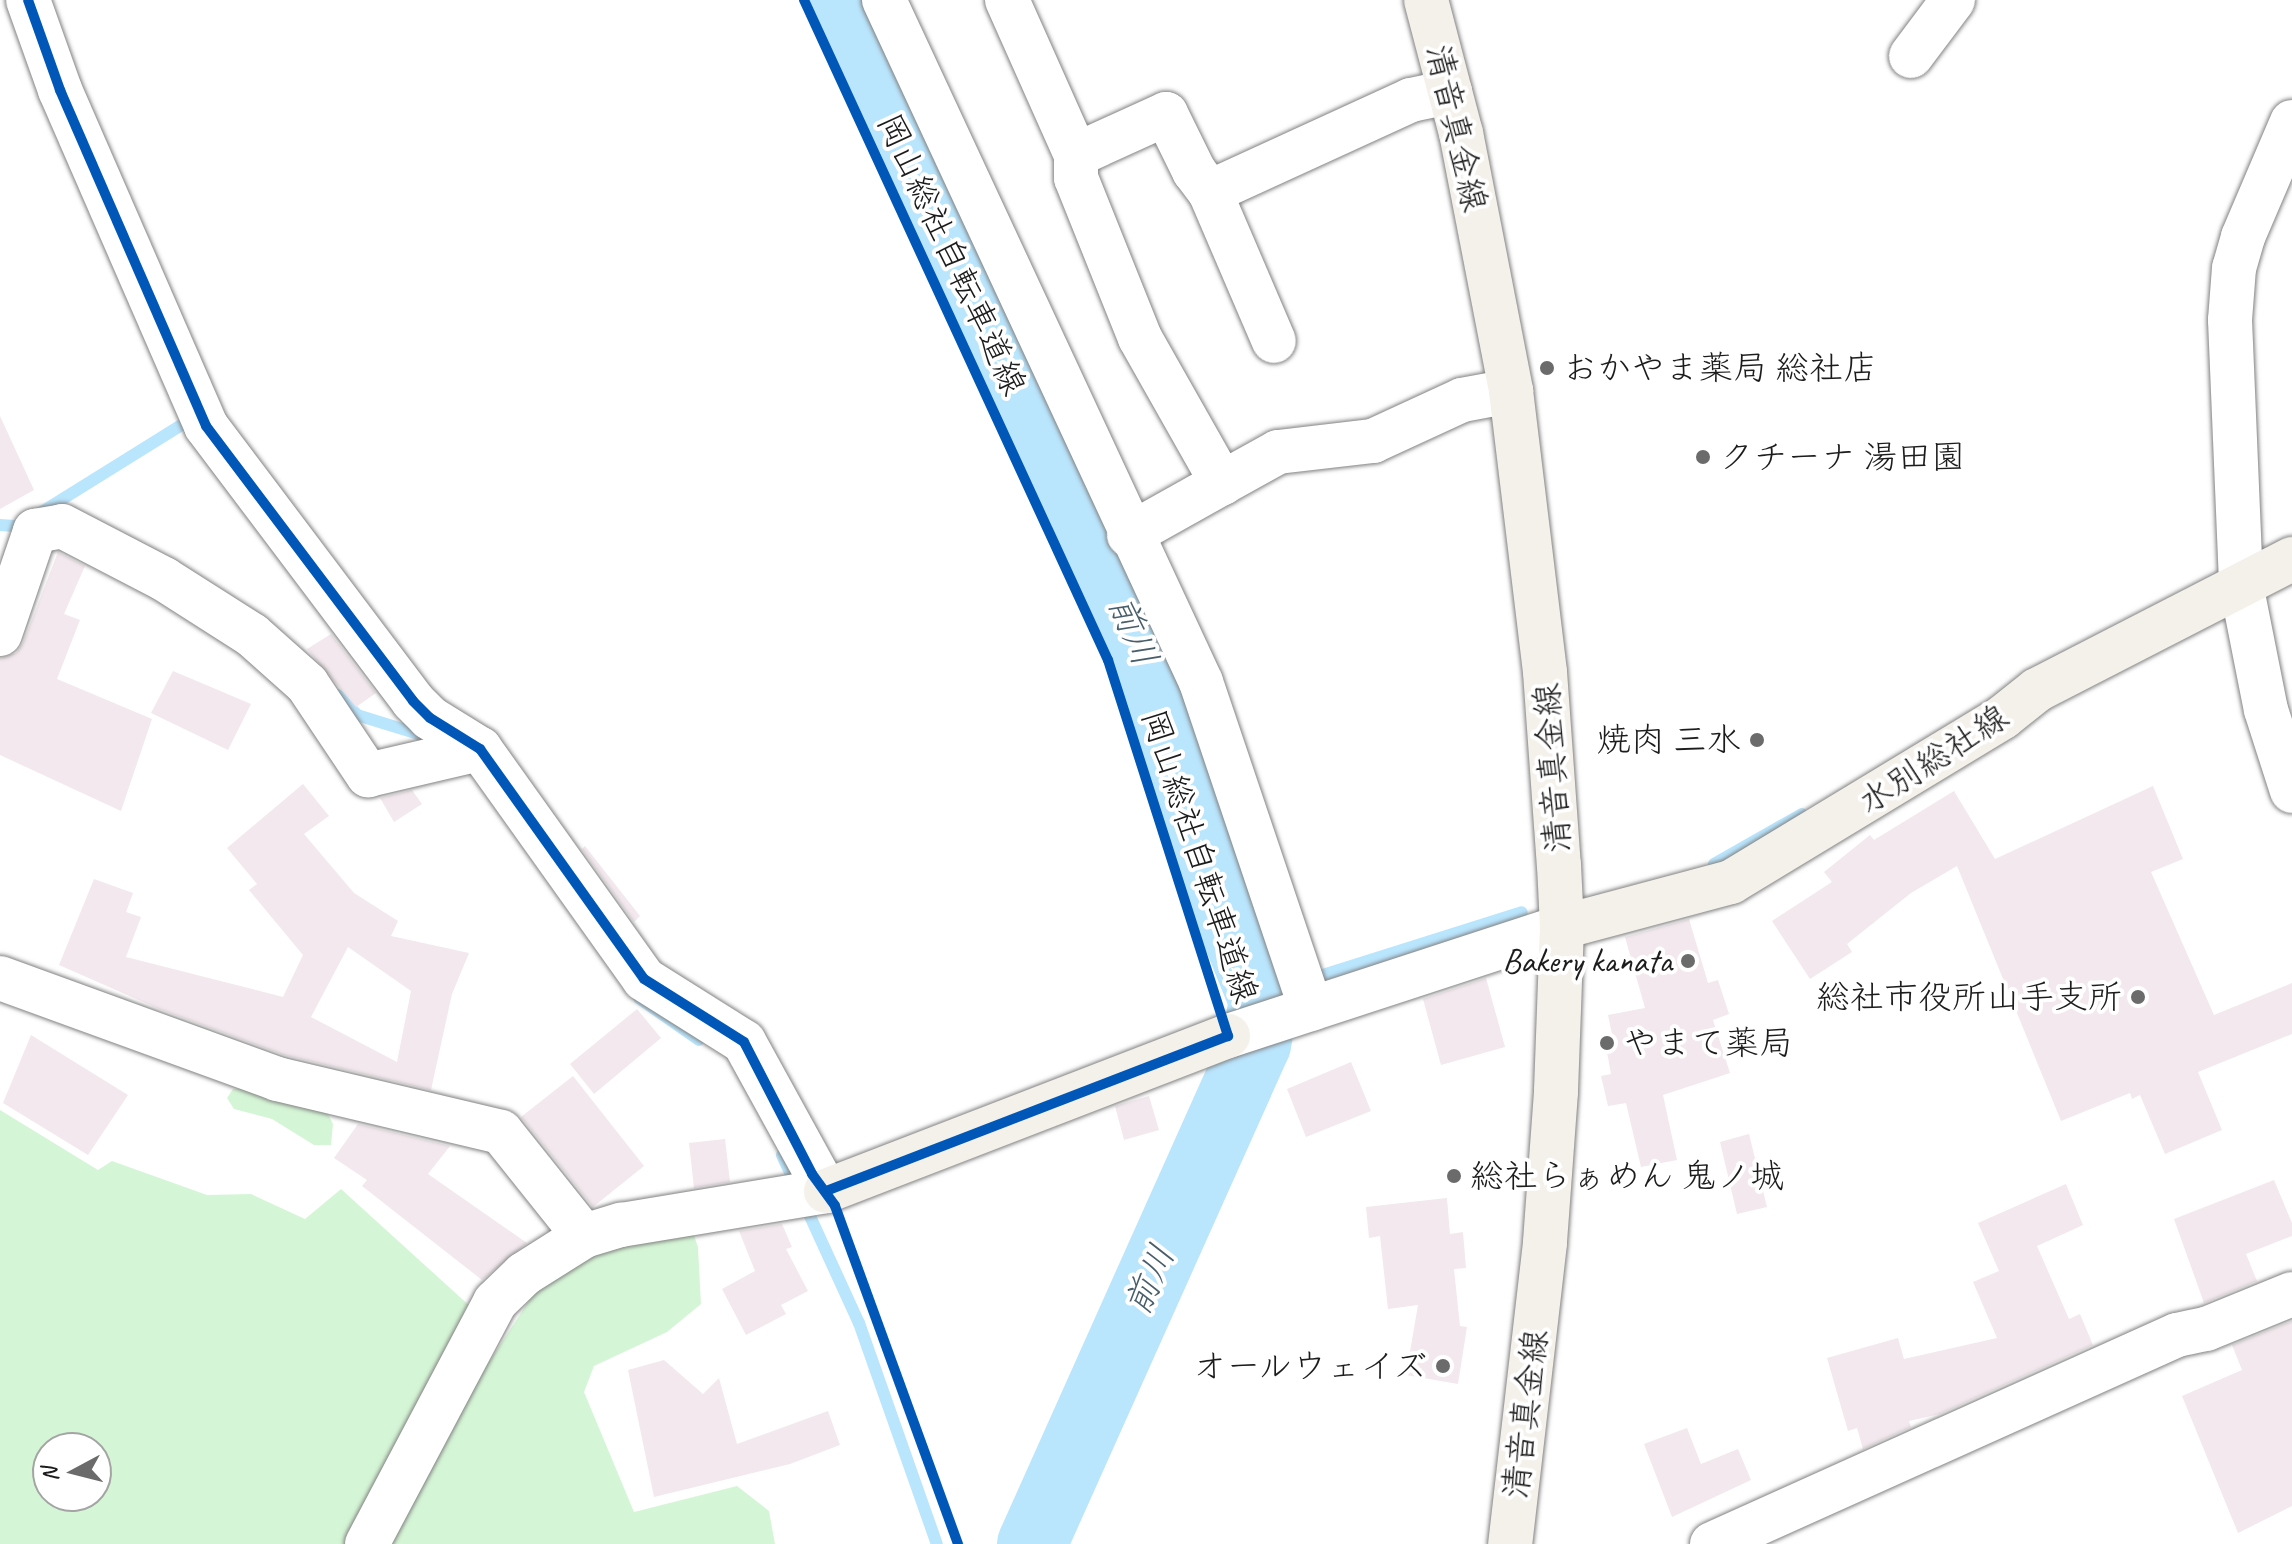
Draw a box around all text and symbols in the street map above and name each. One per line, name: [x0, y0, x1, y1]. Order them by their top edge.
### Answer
street label: 清音真金線: [1418, 41, 1496, 215]
street label: 岡山総社自転車道線: [869, 107, 1035, 401]
place label: おかやま薬局 総社店: [1563, 348, 1877, 388]
marker: おかやま薬局 総社店: [1538, 359, 1556, 377]
place label: クチーナ 湯田園: [1719, 437, 1965, 477]
marker: クチーナ 湯田園: [1694, 448, 1712, 466]
water label: 前川: [1099, 589, 1167, 673]
street label: 清音真金線: [1526, 682, 1578, 854]
street label: 水別総社線: [1851, 696, 2015, 822]
street label: 岡山総社自転車道線: [1133, 704, 1267, 1008]
place label: 焼肉 三水: [1597, 720, 1741, 760]
marker: 焼肉 三水: [1748, 731, 1766, 749]
place label: Bakery kanata: [1503, 941, 1672, 981]
marker: Bakery kanata: [1679, 952, 1697, 970]
place label: 総社市役所山手支所: [1816, 977, 2122, 1017]
marker: 総社市役所山手支所: [2129, 988, 2147, 1006]
place label: やまて薬局: [1623, 1023, 1793, 1063]
marker: やまて薬局: [1598, 1034, 1616, 1052]
place label: 総社らぁめん 鬼ノ城: [1470, 1156, 1784, 1196]
marker: 総社らぁめん 鬼ノ城: [1445, 1167, 1463, 1185]
water label: 前川: [1116, 1238, 1184, 1322]
street label: 清音真金線: [1494, 1327, 1556, 1501]
place label: オールウェイズ: [1189, 1346, 1427, 1386]
marker: オールウェイズ: [1434, 1357, 1452, 1375]
north arrow: [32, 1432, 112, 1512]
text: N: [35, 1466, 65, 1483]

